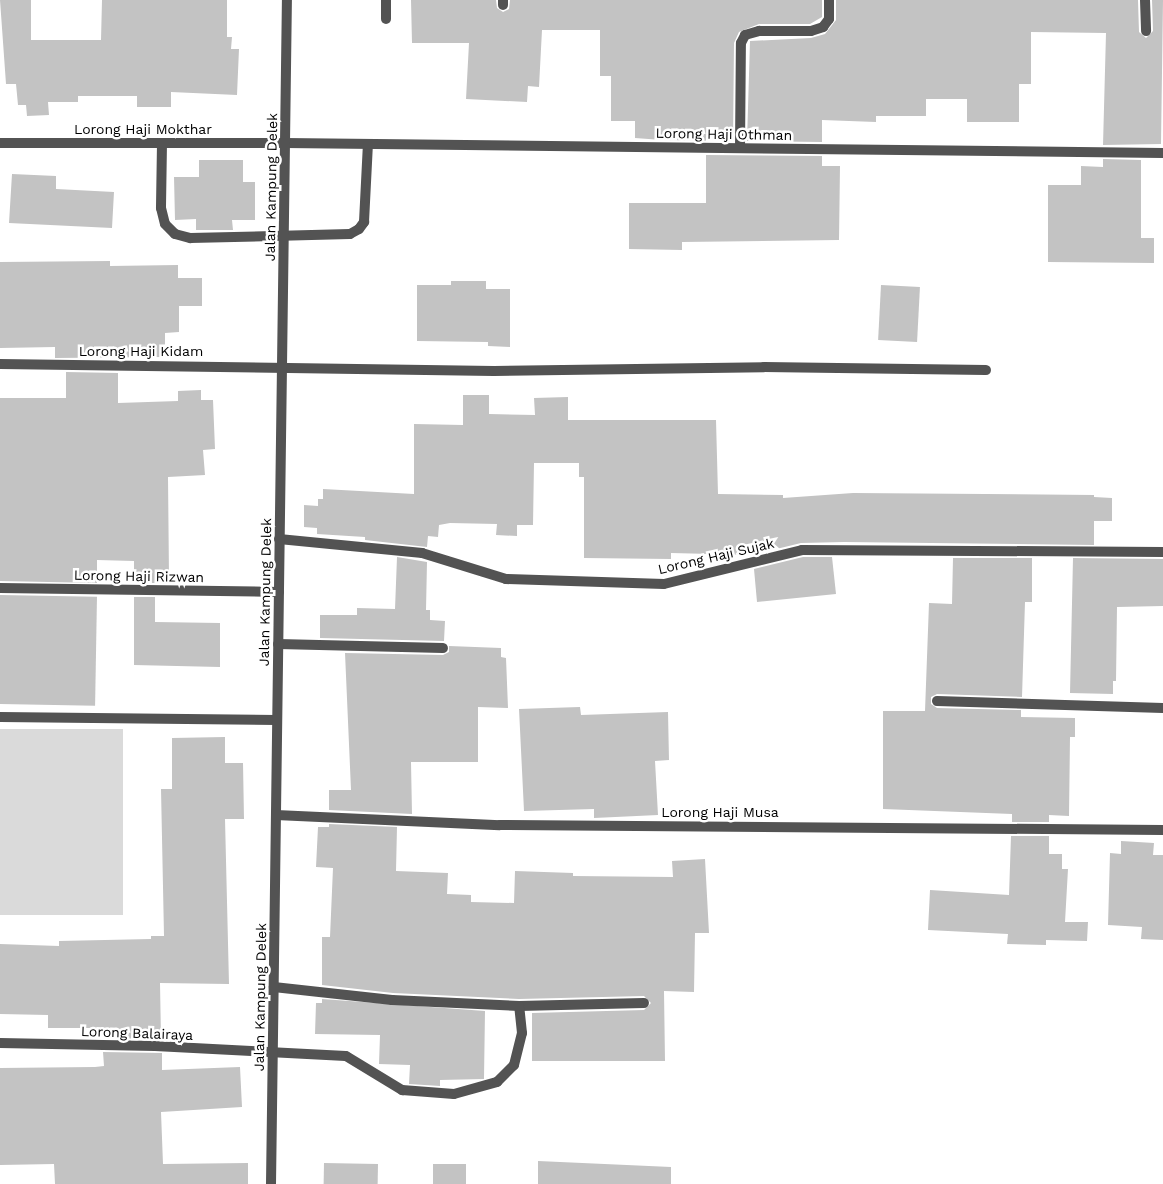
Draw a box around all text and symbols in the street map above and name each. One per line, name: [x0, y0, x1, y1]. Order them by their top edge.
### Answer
street label: Jalan Kampung Delek: [261, 113, 281, 261]
street label: Lorong Haji Mokthar: [74, 121, 212, 137]
street label: Lorong Haji Othman: [656, 124, 792, 144]
street label: Lorong Haji Kidam: [79, 343, 203, 359]
street label: Jalan Kampung Delek: [255, 518, 275, 666]
street label: Lorong Haji Sujak: [656, 534, 776, 578]
street label: Lorong Haji Rizwan: [74, 566, 204, 586]
street label: Lorong Haji Musa: [661, 804, 779, 820]
street label: Jalan Kampung Delek: [250, 923, 270, 1071]
street label: Lorong Balairaya: [81, 1023, 193, 1043]

